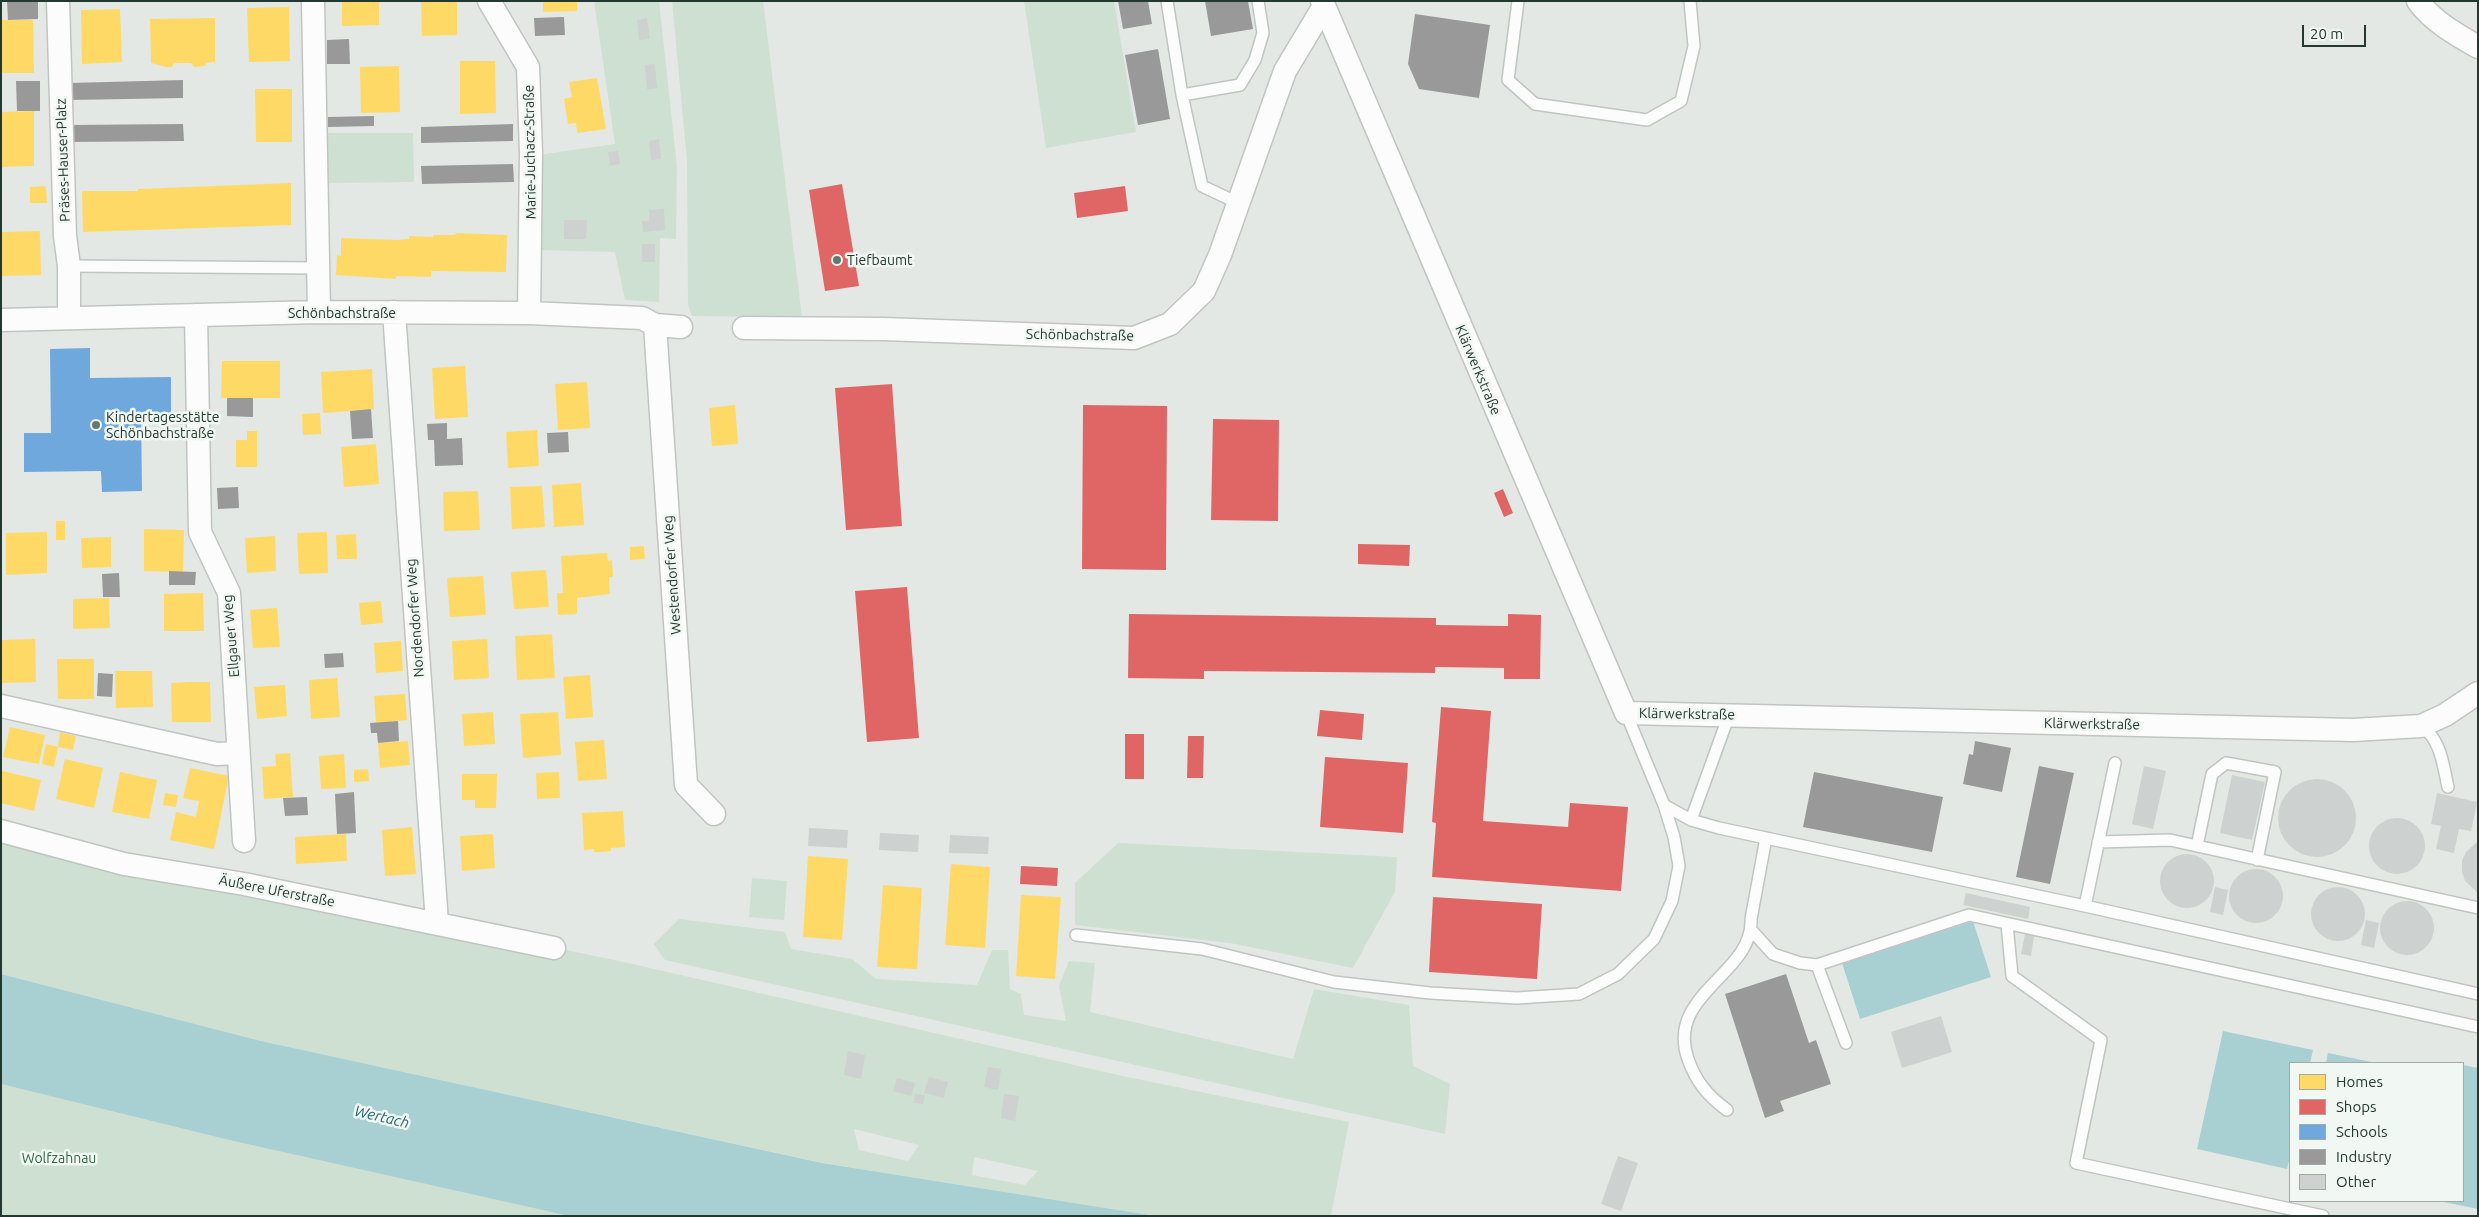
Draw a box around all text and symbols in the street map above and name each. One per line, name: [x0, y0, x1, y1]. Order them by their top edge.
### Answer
scale bar: [2304, 15, 2368, 47]
text: 20 m: [2310, 25, 2343, 42]
street label: Marie-Juchacz-Straße: [520, 85, 540, 219]
street label: Präses-Hauser-Platz: [52, 98, 74, 222]
place label: Tiefbaumt: [847, 252, 913, 268]
marker: Tiefbaumt: [831, 254, 843, 266]
street label: Schönbachstraße: [288, 305, 396, 321]
street label: Klärwerkstraße: [1451, 322, 1505, 418]
street label: Schönbachstraße: [1026, 326, 1134, 344]
place label: Kindertagesstätte Schönbachstraße: [106, 409, 219, 442]
marker: Kindertagesstätte Schönbachstraße: [90, 419, 102, 431]
street label: Westendorfer Weg: [659, 515, 685, 635]
street label: Nordendorfer Weg: [402, 558, 428, 678]
street label: Ellgauer Weg: [219, 594, 243, 678]
street label: Klärwerkstraße: [1639, 705, 1735, 723]
street label: Klärwerkstraße: [2044, 715, 2140, 733]
street label: Äußere Uferstraße: [218, 872, 336, 910]
legend: [2289, 1062, 2464, 1202]
text: Homes: [2336, 1073, 2383, 1090]
text: Shops: [2336, 1098, 2377, 1115]
water label: Wertach: [353, 1102, 411, 1132]
text: Schools: [2336, 1123, 2387, 1140]
text: Industry: [2336, 1148, 2391, 1165]
park label: Wolfzahnau: [22, 1150, 96, 1166]
text: Other: [2336, 1173, 2376, 1190]

